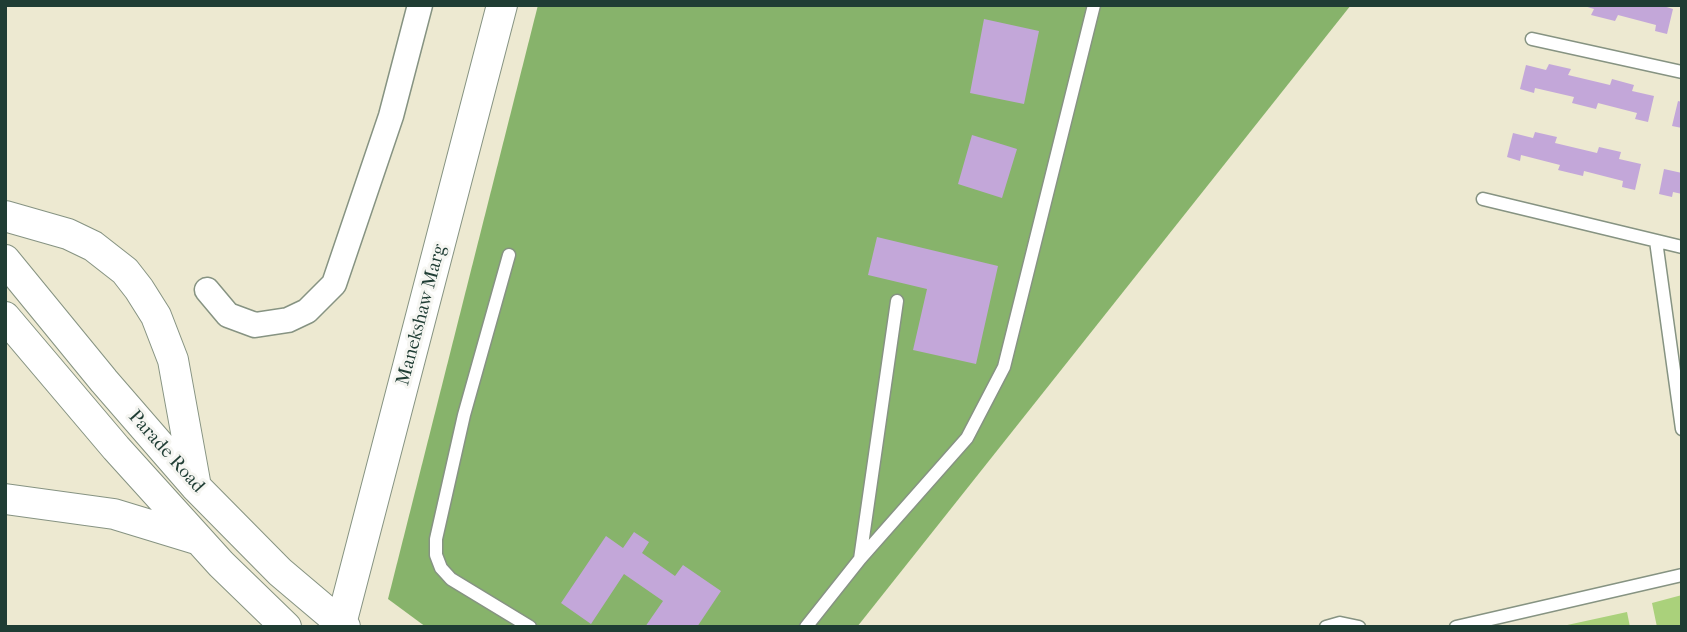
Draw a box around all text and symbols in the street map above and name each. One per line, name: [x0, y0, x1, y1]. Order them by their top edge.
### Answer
street label: Manekshaw Marg: [392, 242, 452, 388]
street label: Parade Road: [123, 406, 209, 498]

